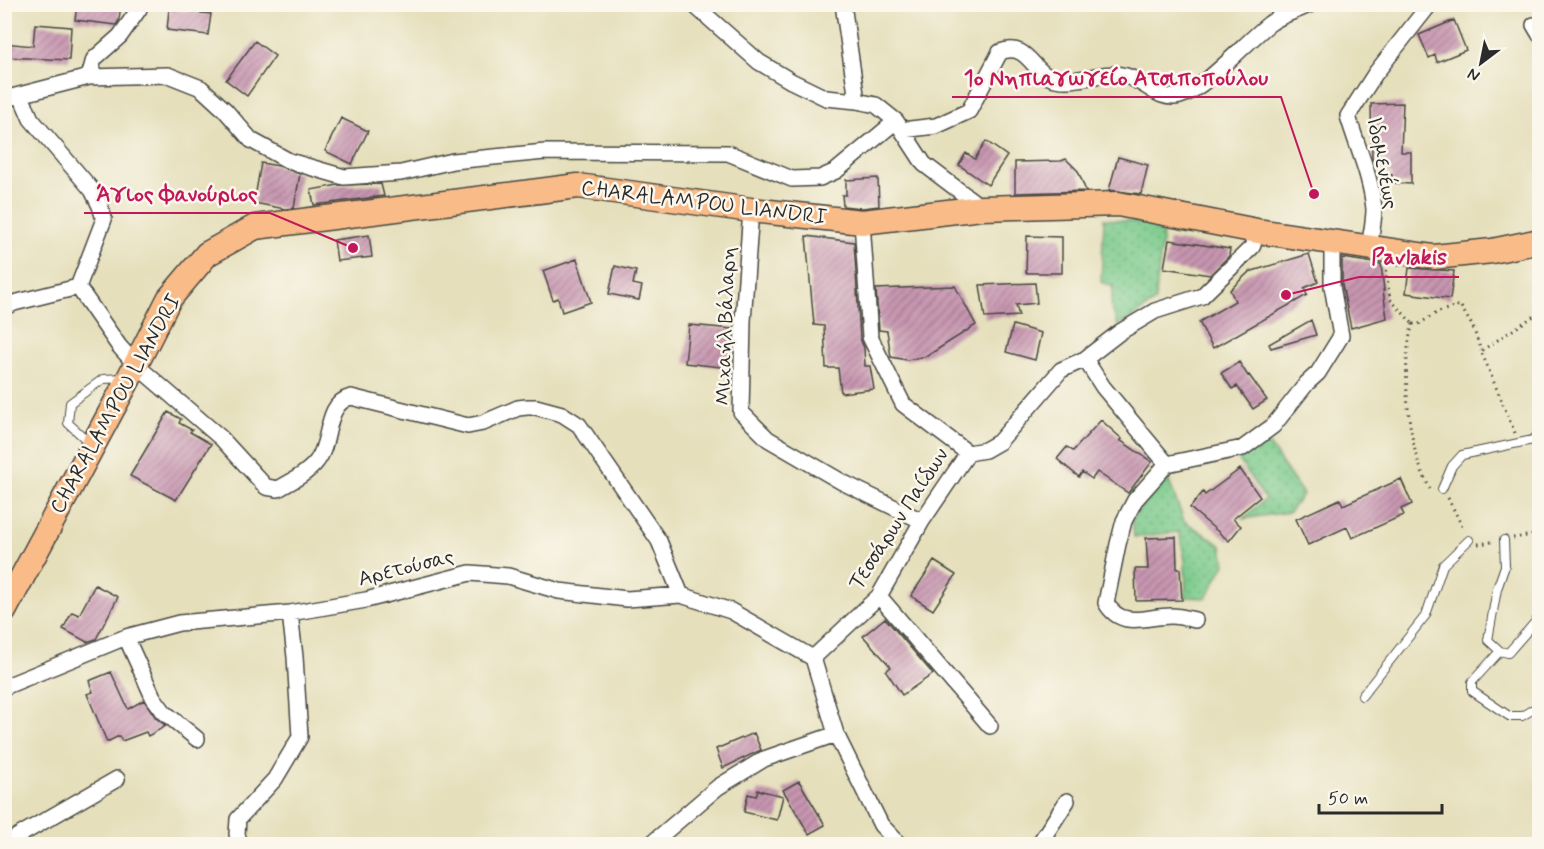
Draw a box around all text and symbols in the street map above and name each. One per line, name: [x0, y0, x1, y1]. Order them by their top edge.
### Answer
north arrow: [1451, 33, 1511, 93]
callout: 1ο Νηπιαγωγείο Ατσιποπούλου: [952, 57, 1281, 97]
text: N: [1464, 63, 1484, 86]
text: 1ο Νηπιαγωγείο Ατσιποπούλου: [964, 65, 1268, 93]
street label: Ιδομενέως: [1359, 114, 1406, 212]
callout: Άγιος Φανούριος: [84, 173, 270, 213]
street label: CHARALAMPOU LIANDRI: [580, 174, 828, 232]
text: Άγιος Φανούριος: [96, 181, 258, 209]
callout: Pavlakis: [1359, 237, 1459, 277]
text: Pavlakis: [1371, 244, 1447, 272]
street label: Μιχαήλ Βάλαρη: [709, 246, 743, 406]
street label: CHARALAMPOU LIANDRI: [44, 289, 188, 519]
street label: Τεσσάρων Παίδων: [843, 443, 955, 595]
street label: Αρετούσας: [355, 543, 457, 593]
scale bar: [1319, 777, 1442, 815]
text: 50 m: [1328, 787, 1368, 811]

